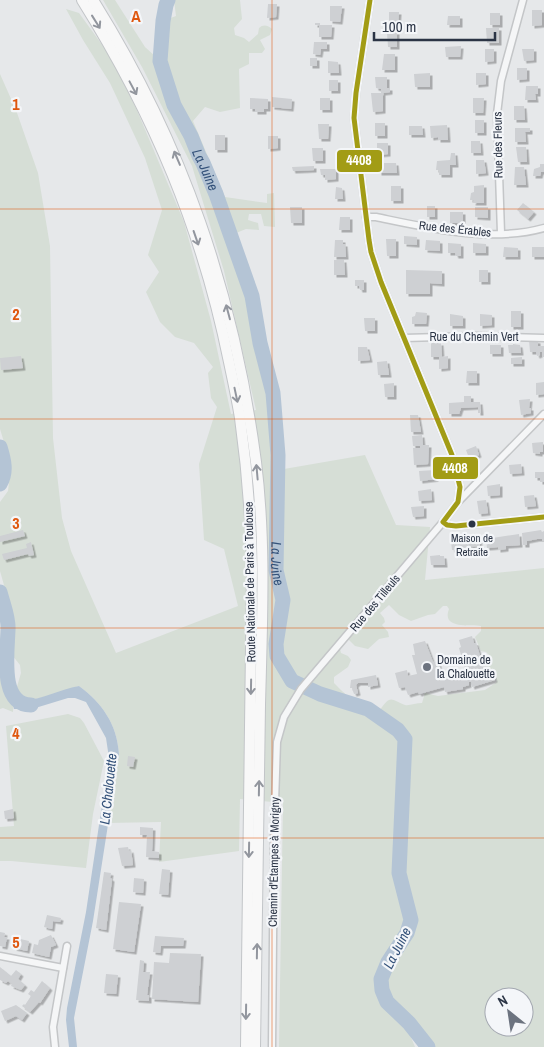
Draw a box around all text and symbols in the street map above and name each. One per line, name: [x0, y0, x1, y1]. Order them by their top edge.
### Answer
text: A: [131, 5, 141, 27]
scale bar: [374, 10, 495, 42]
one-way arrow: [92, 15, 102, 29]
text: 100 m: [382, 16, 416, 37]
one-way arrow: [129, 80, 138, 95]
text: 1: [12, 93, 20, 115]
street label: Rue des Fleurs: [489, 111, 507, 179]
water label: La Juine: [188, 146, 223, 193]
line badge: 4408: [336, 149, 383, 173]
one-way arrow: [171, 151, 180, 166]
text: 4408: [346, 151, 372, 169]
street label: Rue des Érables: [418, 217, 492, 241]
one-way arrow: [192, 229, 201, 245]
text: 2: [12, 303, 20, 325]
one-way arrow: [223, 305, 233, 321]
street label: Rue du Chemin Vert: [429, 329, 519, 345]
one-way arrow: [231, 387, 241, 403]
line badge: 4408: [432, 456, 479, 480]
text: 4408: [442, 459, 468, 477]
one-way arrow: [252, 465, 261, 481]
street label: Route Nationale de Paris à Toulouse: [241, 502, 259, 662]
text: 3: [12, 512, 20, 534]
marker: Maison de Retraite: [467, 519, 477, 529]
place label: Maison de Retraite: [451, 531, 493, 559]
water label: La Juine: [267, 542, 288, 587]
street label: Rue des Tilleuls: [346, 571, 404, 635]
place label: Domaine de la Chalouette: [437, 652, 495, 682]
marker: Domaine de la Chalouette: [421, 661, 433, 673]
one-way arrow: [246, 678, 256, 695]
text: 4: [12, 722, 20, 744]
water label: La Chalouette: [95, 753, 121, 825]
one-way arrow: [254, 780, 264, 796]
street label: Chemin d'Étampes à Morigny: [265, 797, 283, 927]
one-way arrow: [244, 841, 254, 857]
water label: La Juine: [379, 924, 415, 972]
text: 5: [12, 931, 20, 953]
one-way arrow: [252, 943, 262, 959]
north arrow: [484, 987, 534, 1037]
text: N: [494, 991, 511, 1011]
one-way arrow: [241, 1004, 251, 1020]

